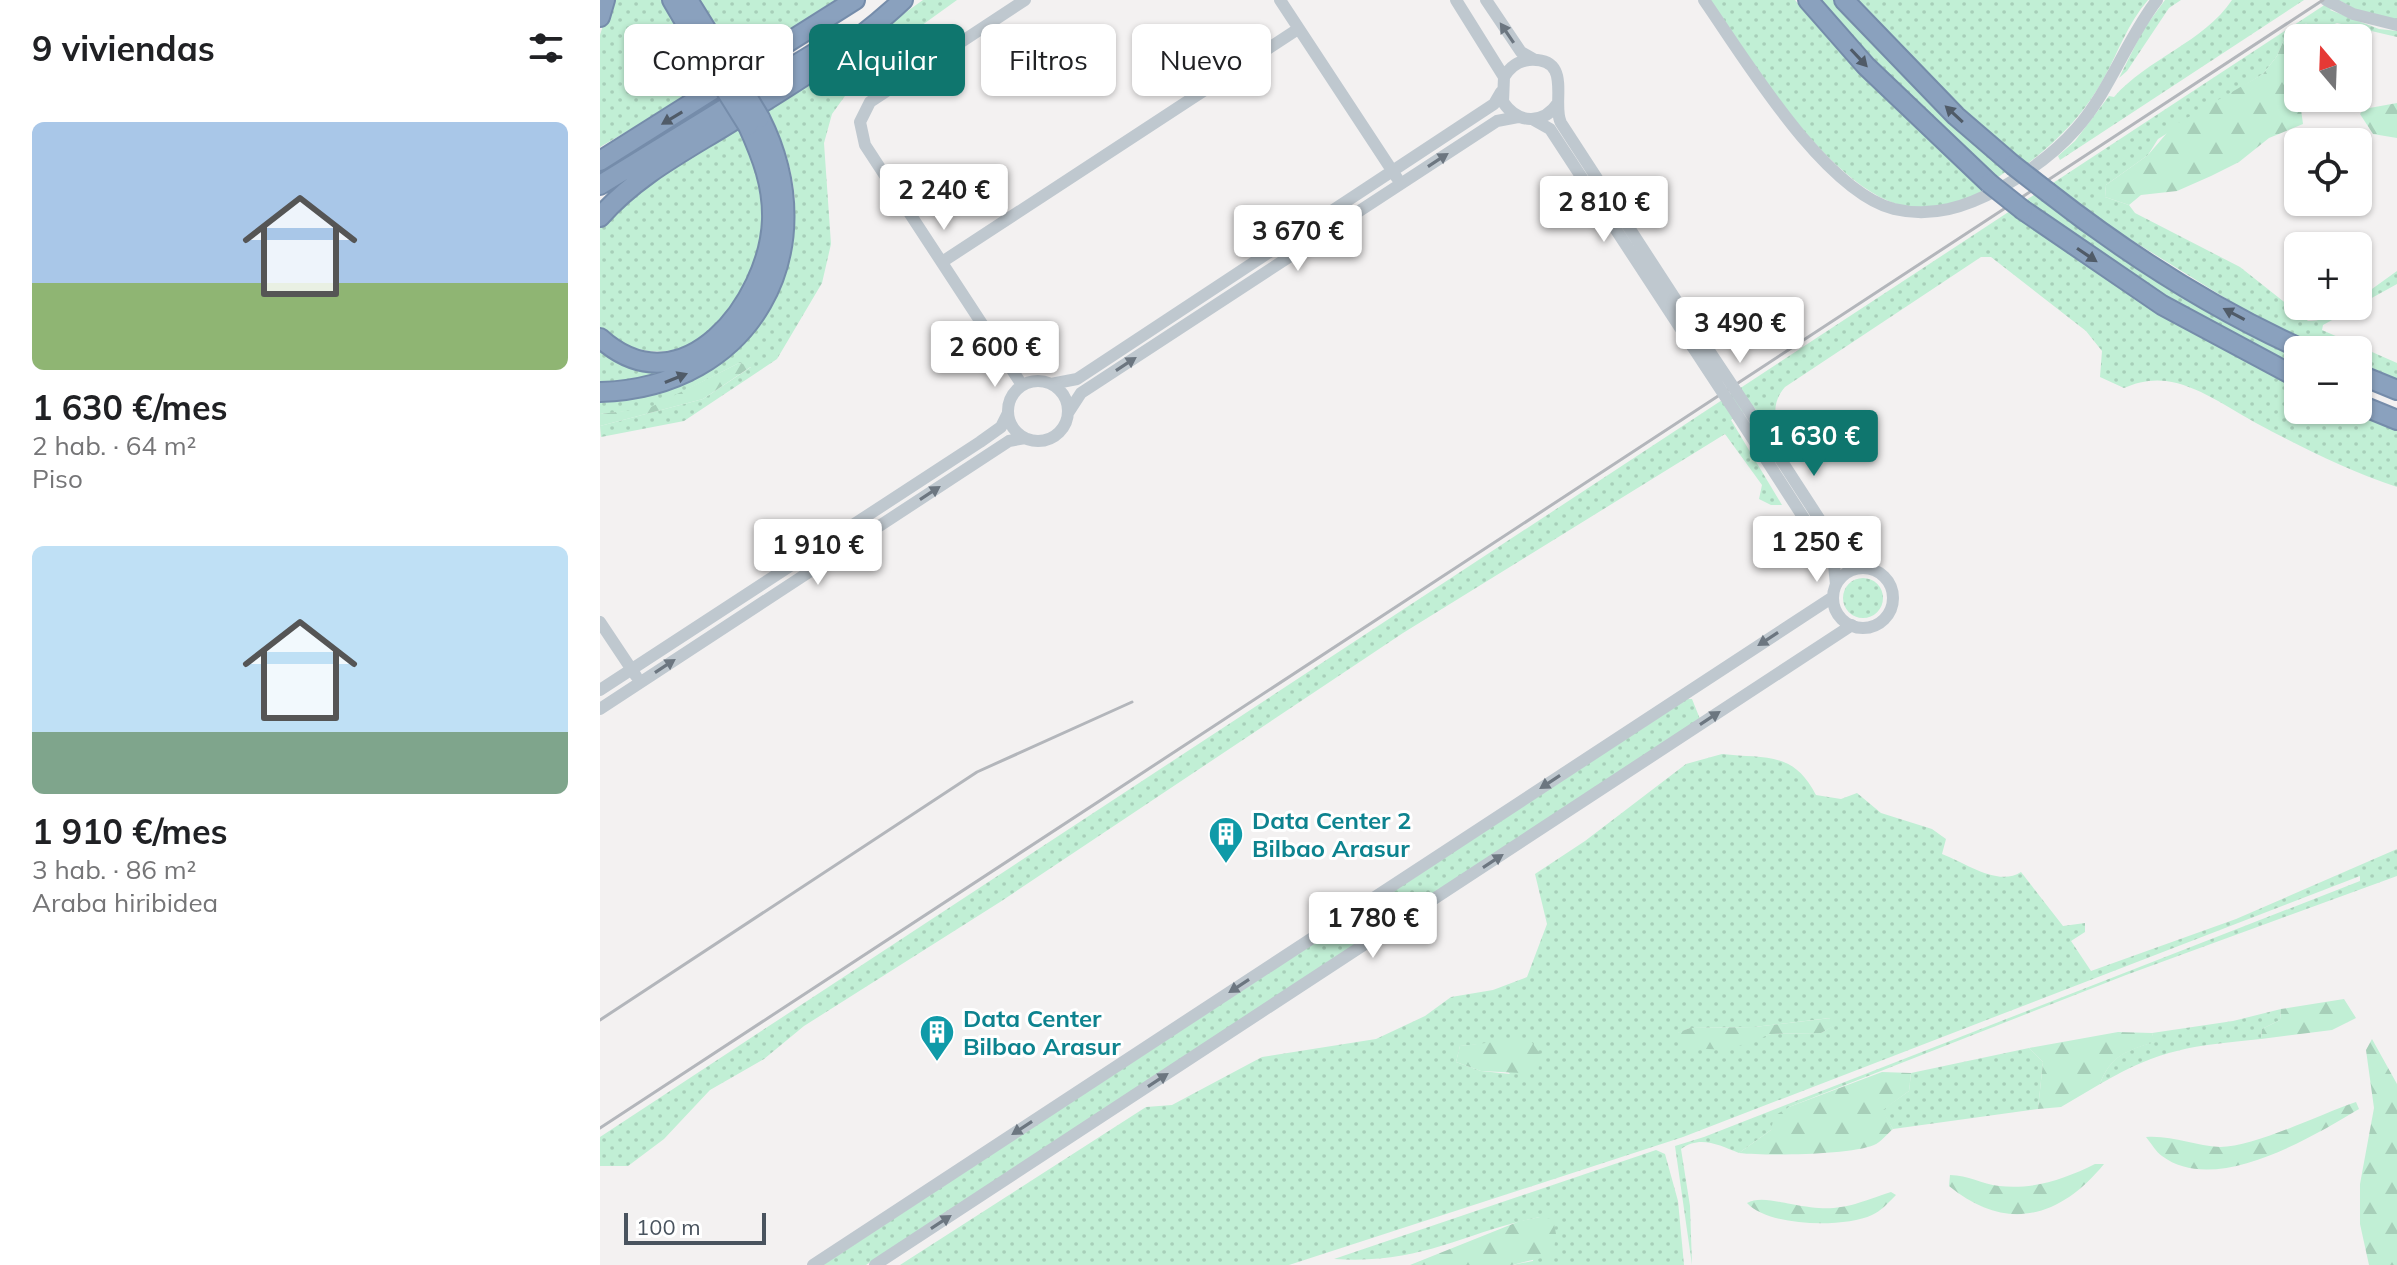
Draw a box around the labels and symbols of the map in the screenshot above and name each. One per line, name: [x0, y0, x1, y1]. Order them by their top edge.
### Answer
one-way arrow: [1500, 23, 1515, 44]
north arrow: [2284, 24, 2372, 112]
one-way arrow: [1850, 49, 1868, 68]
one-way arrow: [1945, 105, 1964, 123]
one-way arrow: [661, 110, 683, 124]
one-way arrow: [1427, 153, 1448, 168]
pin: 2 240 €: [870, 164, 1018, 232]
pin: 2 810 €: [1530, 176, 1678, 244]
pin: 3 670 €: [1224, 205, 1372, 273]
one-way arrow: [2076, 248, 2097, 263]
pin: 3 490 €: [1666, 297, 1814, 365]
one-way arrow: [2223, 308, 2246, 321]
pin: 2 600 €: [921, 321, 1069, 389]
one-way arrow: [1116, 356, 1137, 371]
one-way arrow: [664, 371, 688, 384]
pin: 1 630 €: [1740, 410, 1888, 478]
one-way arrow: [919, 485, 940, 500]
pin: 1 250 €: [1743, 516, 1891, 584]
pin: 1 910 €: [744, 519, 892, 587]
one-way arrow: [1757, 632, 1779, 646]
one-way arrow: [655, 659, 676, 674]
one-way arrow: [1699, 712, 1721, 726]
one-way arrow: [1540, 774, 1561, 789]
place label: Data Center 2 Bilbao Arasur: [1252, 805, 1411, 863]
building icon: Data Center 2 Bilbao Arasur: [1207, 815, 1245, 865]
one-way arrow: [1482, 853, 1503, 868]
pin: 1 780 €: [1299, 892, 1447, 960]
one-way arrow: [1228, 978, 1250, 993]
place label: Data Center Bilbao Arasur: [963, 1003, 1121, 1061]
building icon: Data Center Bilbao Arasur: [918, 1013, 956, 1063]
one-way arrow: [1147, 1073, 1169, 1087]
one-way arrow: [1011, 1121, 1032, 1136]
scale bar: [624, 1209, 766, 1245]
one-way arrow: [930, 1215, 951, 1230]

